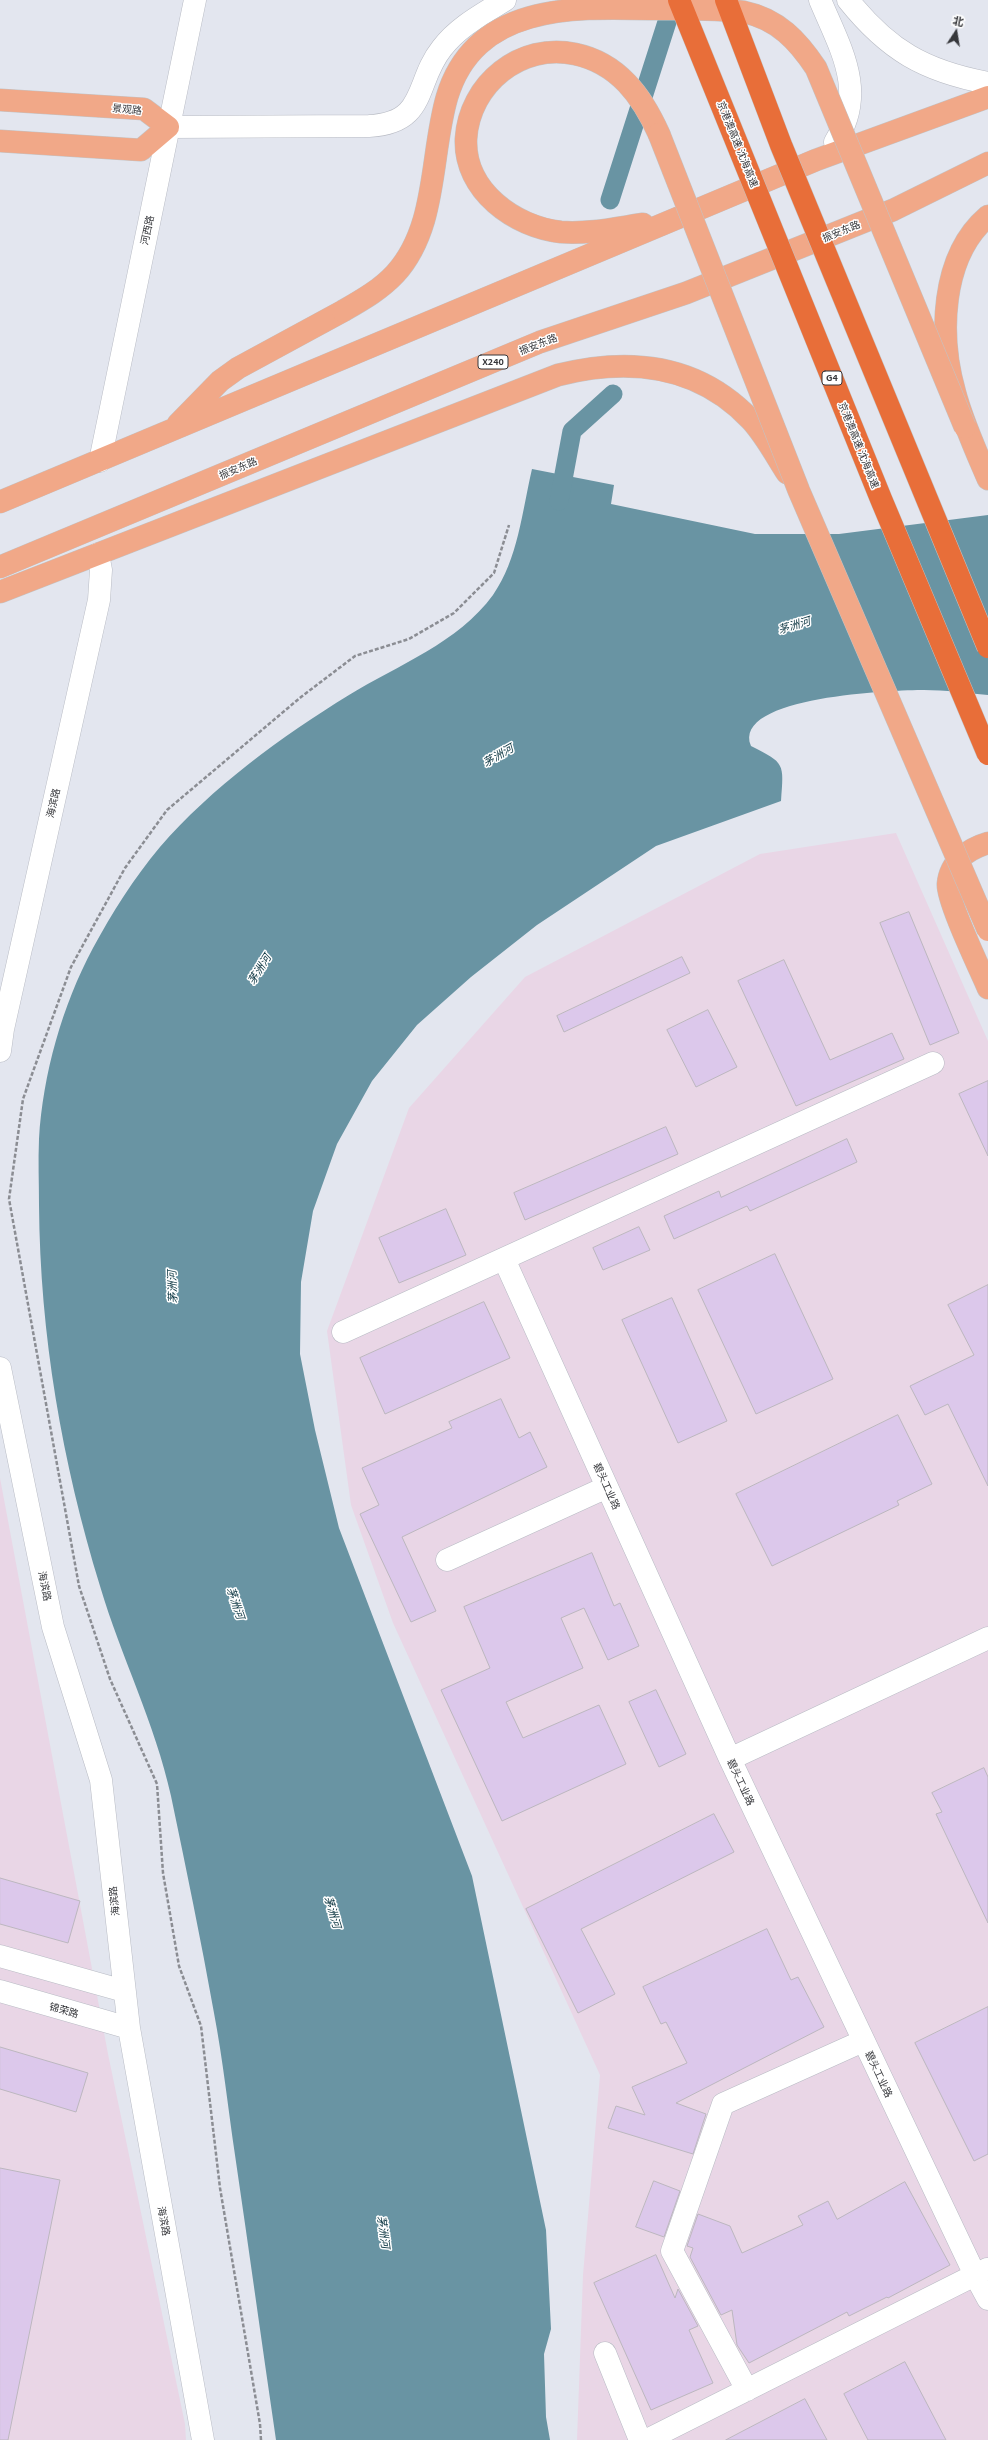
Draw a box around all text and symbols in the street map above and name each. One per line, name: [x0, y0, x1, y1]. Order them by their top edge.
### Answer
text: 北: [951, 11, 966, 29]
north arrow: [936, 12, 976, 52]
street label: 京港澳高速 沈海高速: [715, 99, 761, 189]
street label: 景观路: [111, 101, 143, 117]
street label: 河西路: [138, 214, 156, 246]
street label: 振安东路: [820, 218, 862, 244]
street label: 振安东路: [517, 331, 559, 357]
road number: X240: [478, 355, 508, 369]
road number: G4: [822, 371, 842, 385]
street label: 京港澳高速 沈海高速: [836, 400, 882, 490]
street label: 振安东路: [217, 455, 259, 481]
water label: 茅洲河: [776, 614, 812, 636]
water label: 茅洲河: [480, 741, 516, 769]
street label: 海滨路: [44, 787, 62, 819]
water label: 茅洲河: [245, 952, 273, 986]
water label: 茅洲河: [165, 1270, 179, 1304]
street label: 碧头工业路: [591, 1461, 623, 1511]
street label: 海滨路: [36, 1570, 54, 1602]
water label: 茅洲河: [224, 1585, 248, 1621]
street label: 碧头工业路: [725, 1757, 757, 1807]
street label: 海滨路: [106, 1885, 122, 1917]
water label: 茅洲河: [322, 1894, 344, 1930]
street label: 锦荣路: [48, 2000, 80, 2020]
street label: 碧头工业路: [863, 2049, 895, 2099]
street label: 海滨路: [155, 2205, 173, 2237]
water label: 茅洲河: [375, 2215, 393, 2249]

